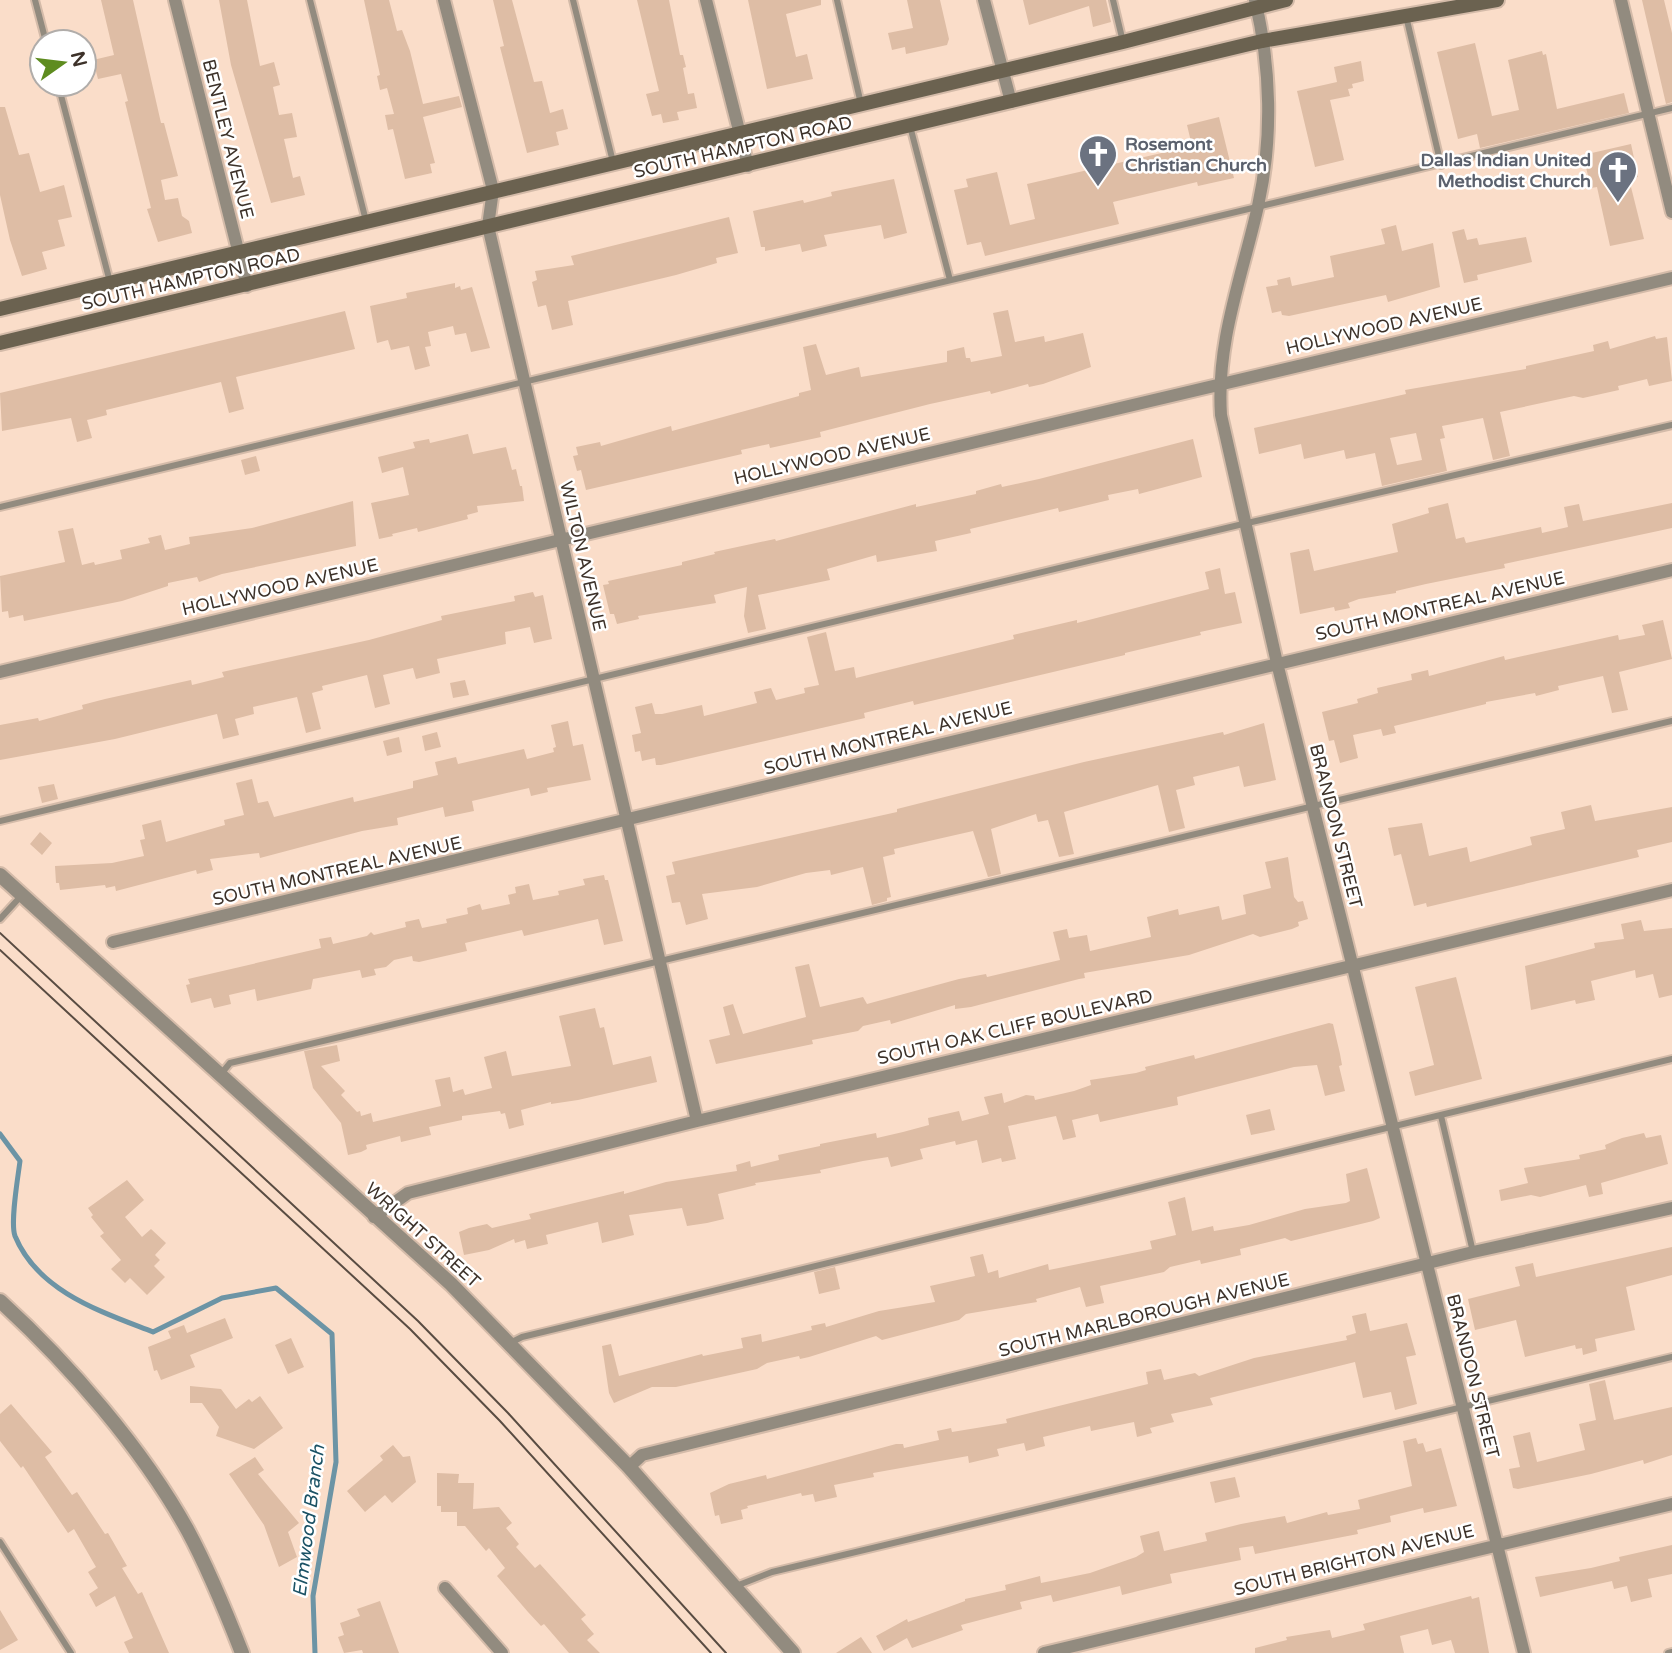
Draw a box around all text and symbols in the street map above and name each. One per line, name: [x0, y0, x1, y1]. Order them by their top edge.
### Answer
north arrow: [28, 28, 98, 98]
text: N: [66, 49, 91, 69]
street label: BENTLEY AVENUE: [198, 57, 258, 221]
street label: SOUTH HAMPTON ROAD: [632, 111, 854, 183]
church icon: Rosemont Christian Church: [1077, 133, 1119, 188]
place label: Rosemont Christian Church: [1125, 133, 1267, 176]
place label: Dallas Indian United Methodist Church: [1421, 149, 1591, 192]
church icon: Dallas Indian United Methodist Church: [1597, 149, 1639, 204]
street label: SOUTH HAMPTON ROAD: [80, 243, 302, 315]
street label: HOLLYWOOD AVENUE: [1284, 293, 1484, 359]
street label: HOLLYWOOD AVENUE: [732, 423, 932, 489]
street label: WILTON AVENUE: [555, 479, 611, 633]
street label: HOLLYWOOD AVENUE: [180, 554, 380, 620]
street label: SOUTH MONTREAL AVENUE: [1313, 567, 1567, 645]
street label: SOUTH MONTREAL AVENUE: [762, 696, 1014, 780]
street label: BRANDON STREET: [1305, 742, 1367, 910]
street label: SOUTH MONTREAL AVENUE: [210, 832, 464, 910]
street label: SOUTH OAK CLIFF BOULEVARD: [875, 985, 1155, 1069]
street label: WRIGHT STREET: [361, 1178, 485, 1292]
street label: SOUTH MARLBOROUGH AVENUE: [996, 1268, 1292, 1362]
street label: BRANDON STREET: [1442, 1292, 1504, 1460]
water label: Elmwood Branch: [289, 1443, 329, 1598]
street label: SOUTH BRIGHTON AVENUE: [1232, 1519, 1476, 1601]

